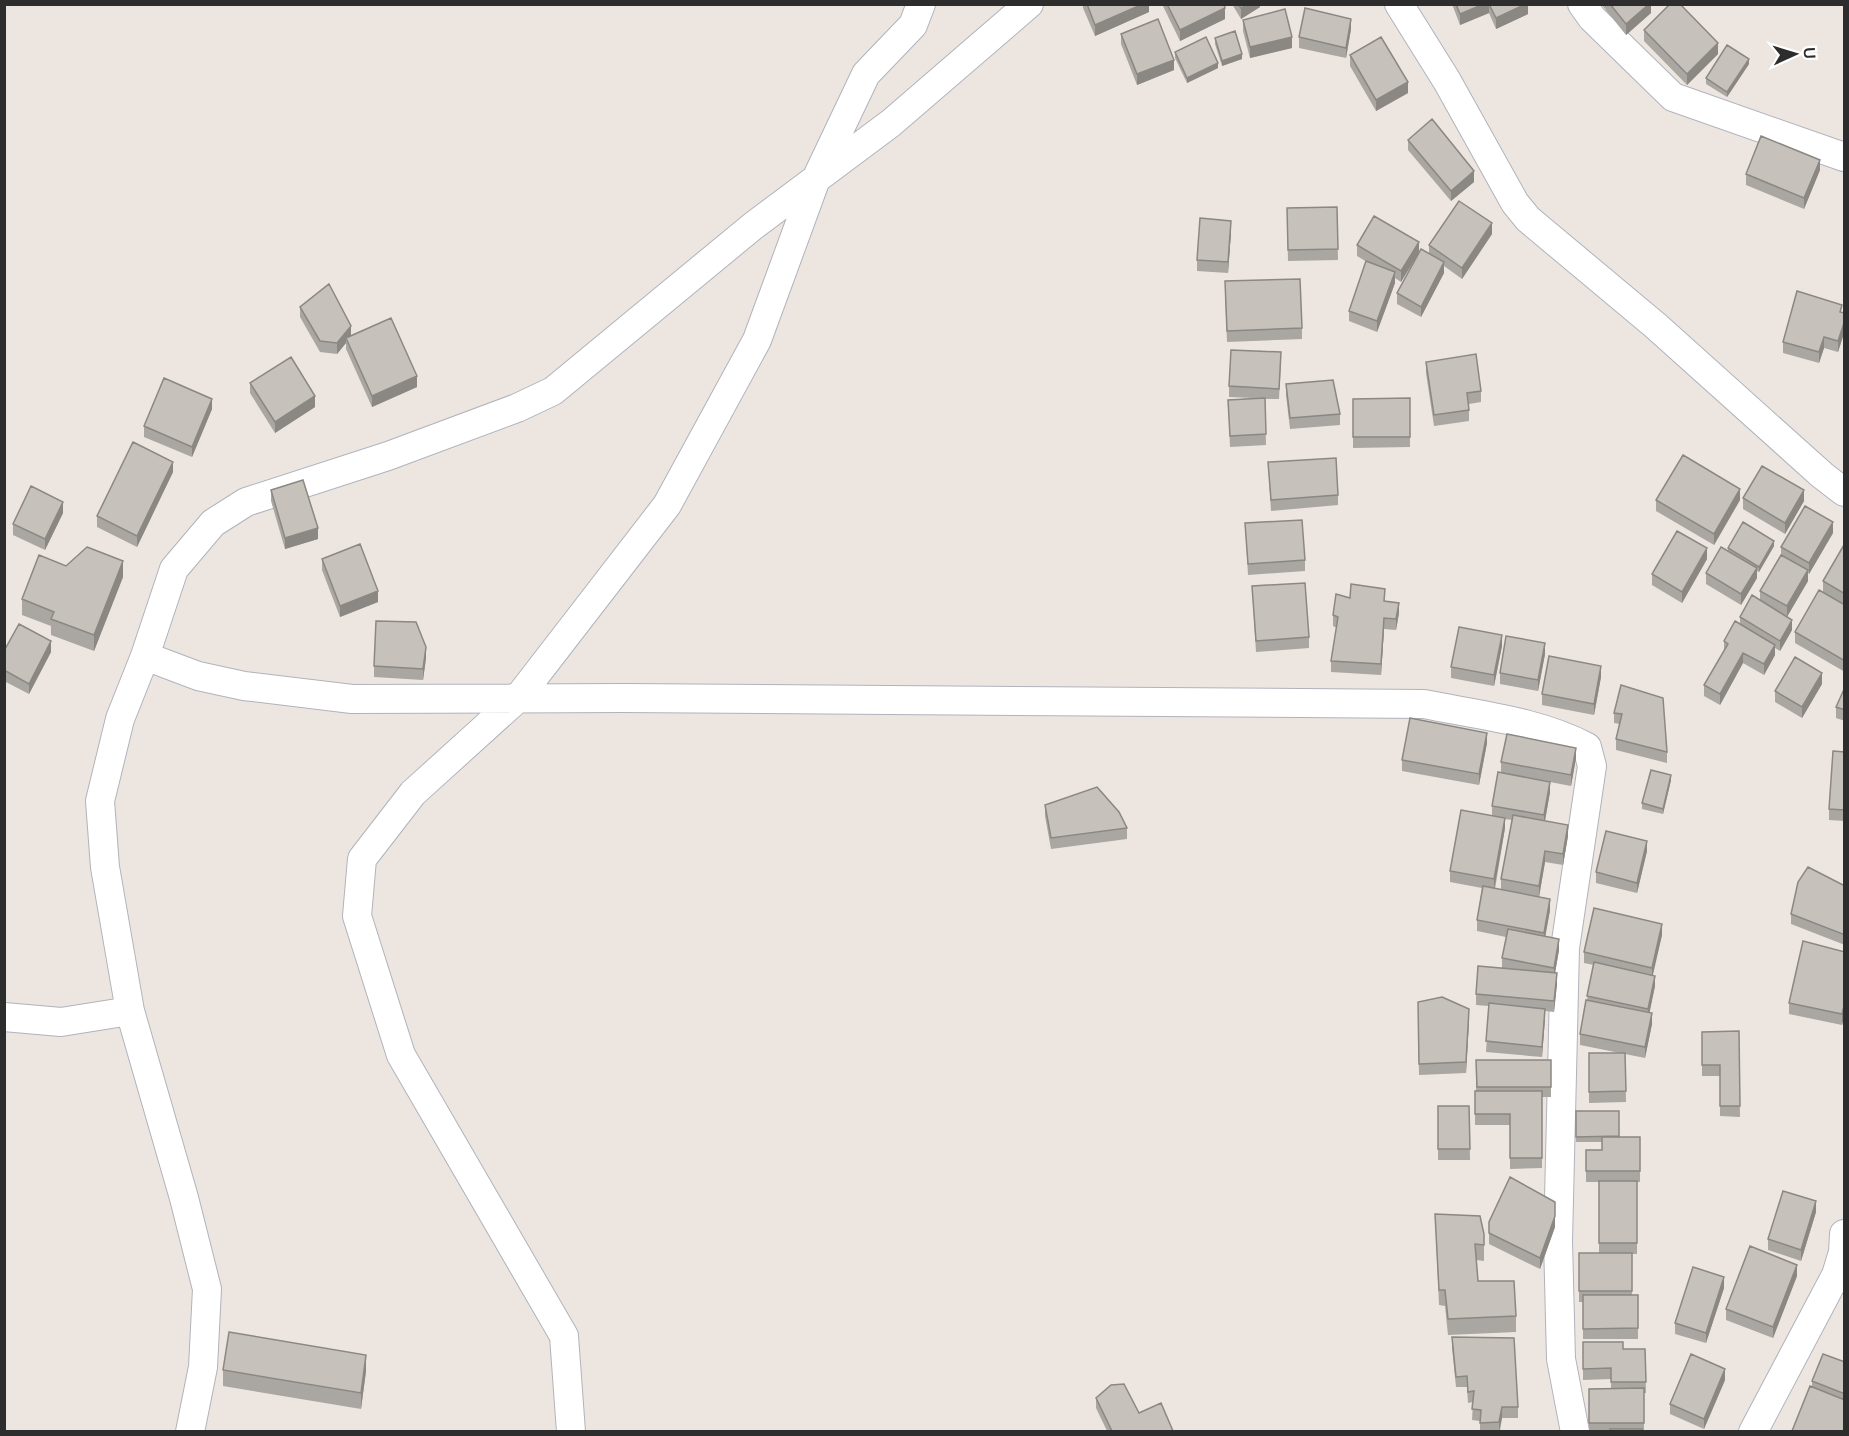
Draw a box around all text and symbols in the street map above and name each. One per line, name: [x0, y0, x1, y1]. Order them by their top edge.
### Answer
north arrow: [1765, 24, 1825, 84]
text: U: [1800, 46, 1820, 60]

